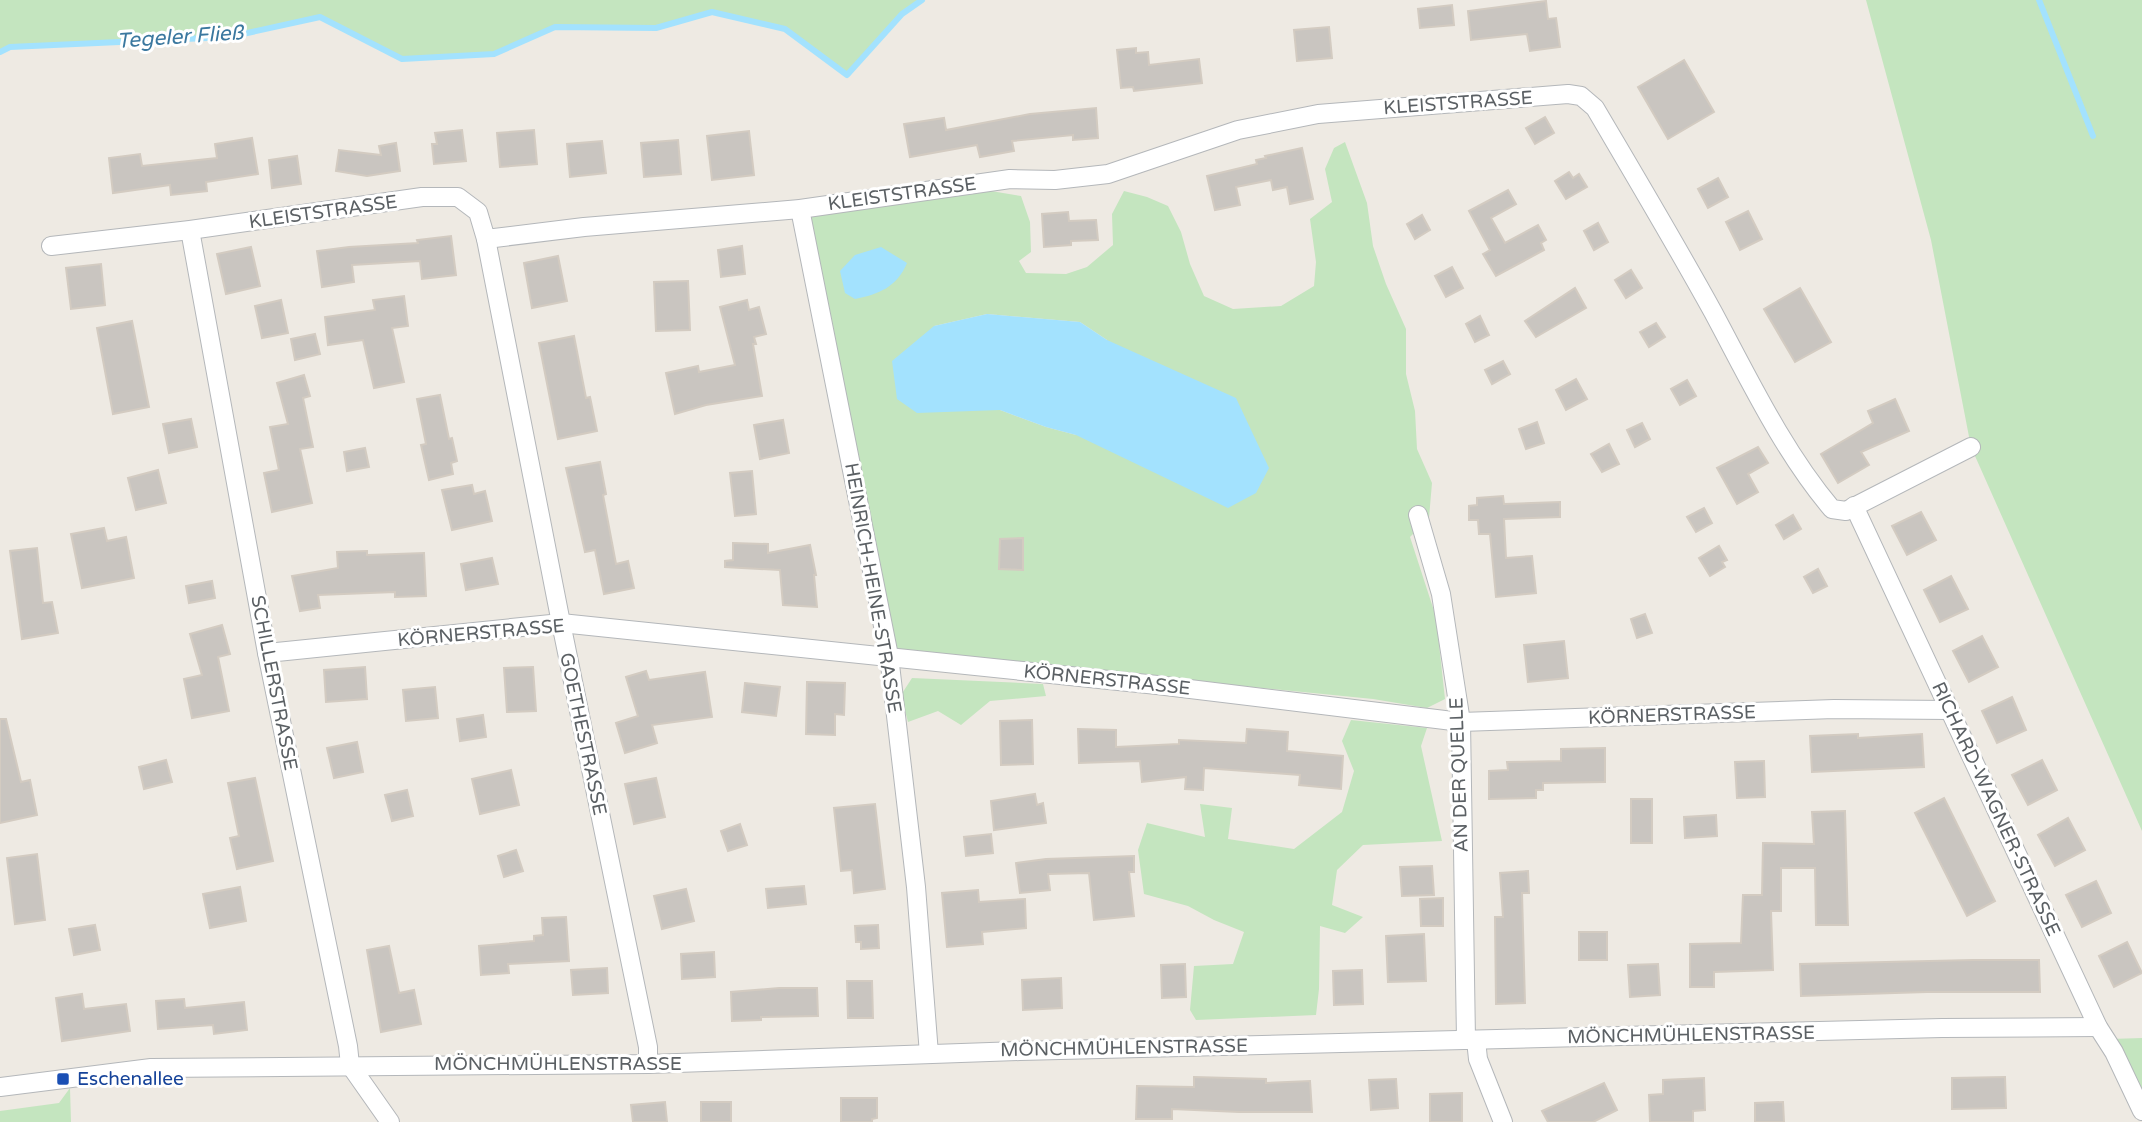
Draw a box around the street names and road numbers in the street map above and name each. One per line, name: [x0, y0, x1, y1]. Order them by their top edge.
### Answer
street label: KLEISTSTRASSE: [1383, 87, 1533, 119]
street label: KLEISTSTRASSE: [826, 173, 978, 215]
street label: KLEISTSTRASSE: [247, 191, 399, 233]
street label: HEINRICH-HEINE-STRASSE: [840, 461, 906, 715]
street label: SCHILLERSTRASSE: [246, 594, 302, 772]
street label: KÖRNERSTRASSE: [396, 615, 566, 651]
street label: GOETHESTRASSE: [555, 651, 611, 817]
street label: KÖRNERSTRASSE: [1022, 660, 1192, 700]
street label: RICHARD-WAGNER-STRASSE: [1927, 678, 2065, 940]
street label: AN DER QUELLE: [1445, 697, 1473, 853]
street label: KÖRNERSTRASSE: [1588, 701, 1756, 729]
street label: MÖNCHMÜHLENSTRASSE: [1567, 1022, 1815, 1048]
street label: MÖNCHMÜHLENSTRASSE: [1000, 1035, 1248, 1061]
street label: MÖNCHMÜHLENSTRASSE: [434, 1053, 682, 1075]

